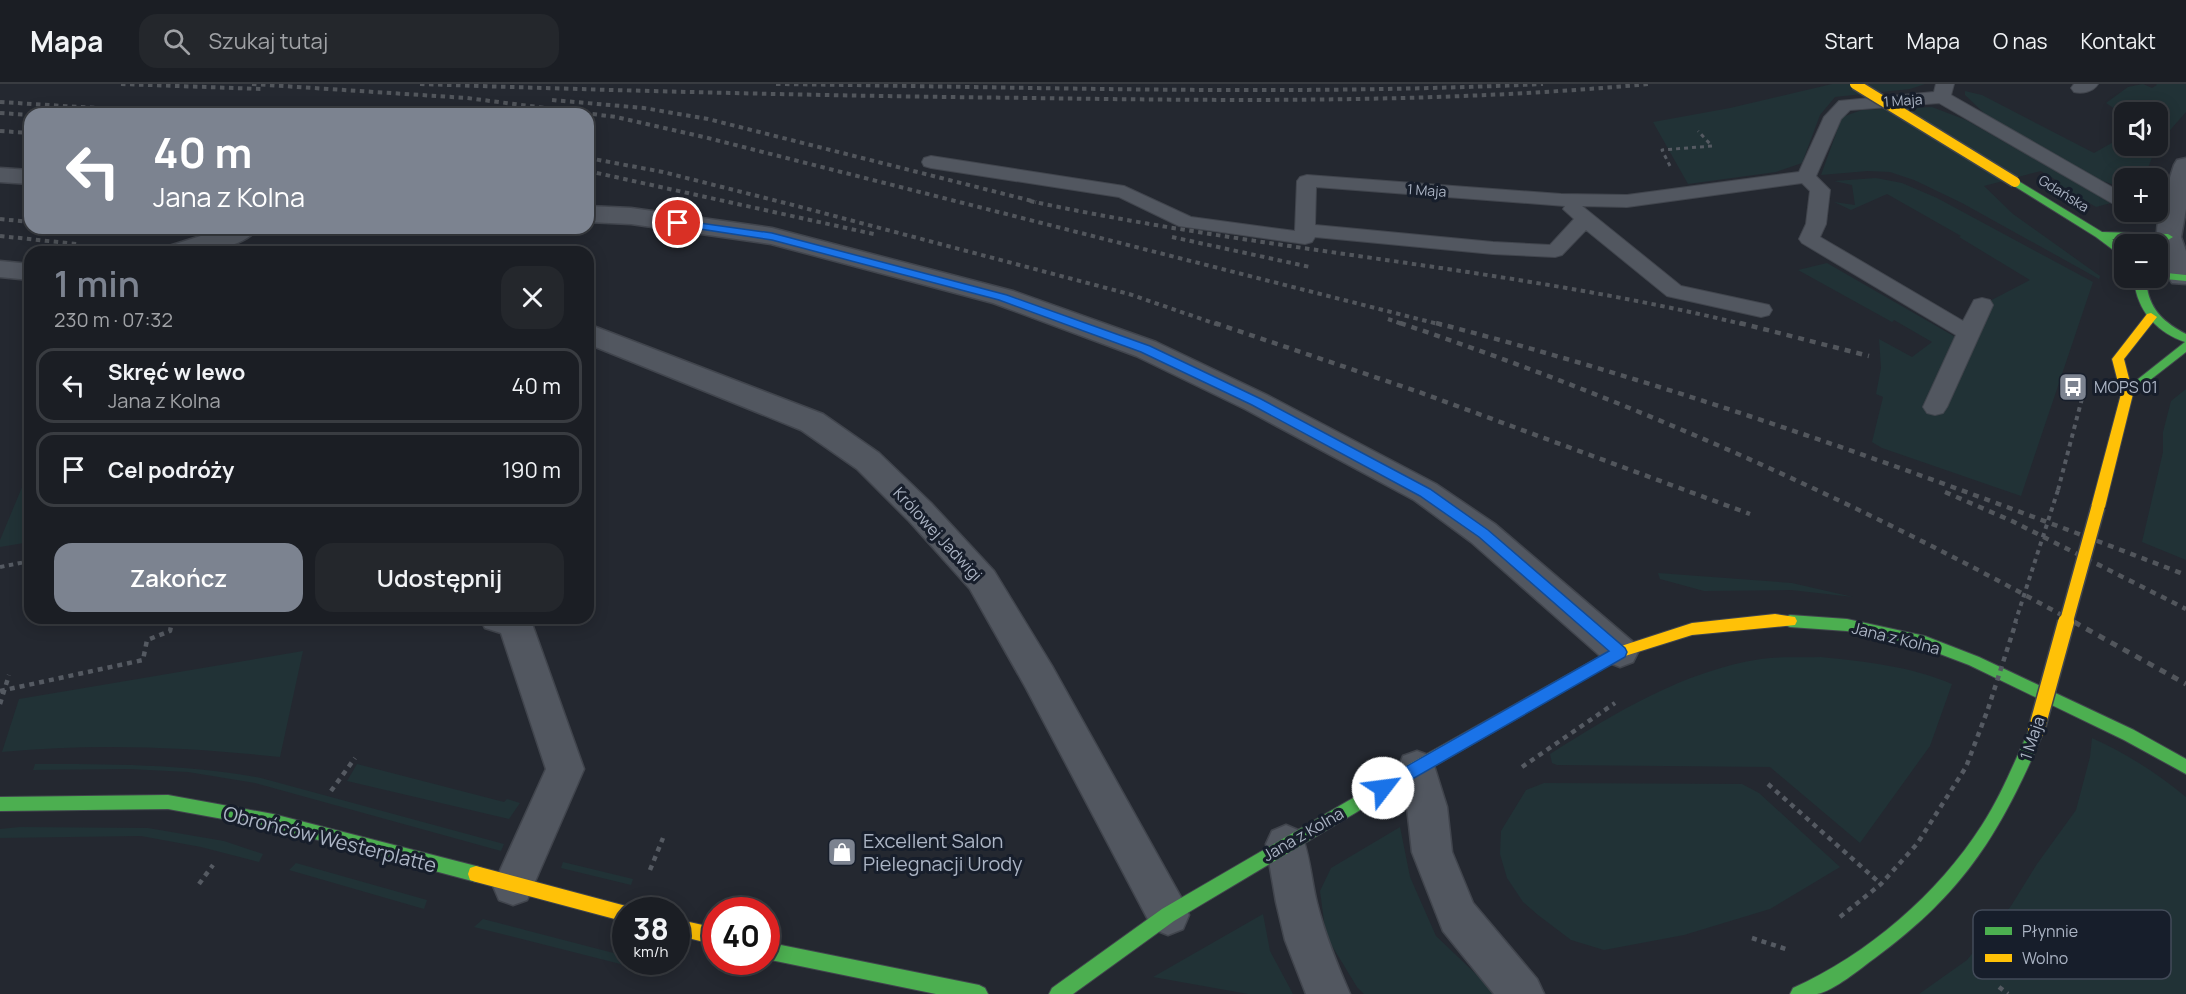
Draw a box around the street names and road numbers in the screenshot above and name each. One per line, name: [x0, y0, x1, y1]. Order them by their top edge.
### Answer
street label: 1 Maja: [1883, 89, 1923, 111]
street label: Gdańska: [2035, 170, 2093, 216]
street label: 1 Maja: [1407, 179, 1447, 201]
street label: Królowej Jadwigi: [889, 482, 987, 586]
street label: Jana z Kolna: [1850, 616, 1942, 660]
street label: 1 Maja: [2014, 713, 2050, 763]
street label: Obrońców Westerplatte: [221, 799, 439, 879]
street label: Jana z Kolna: [1259, 802, 1347, 866]

